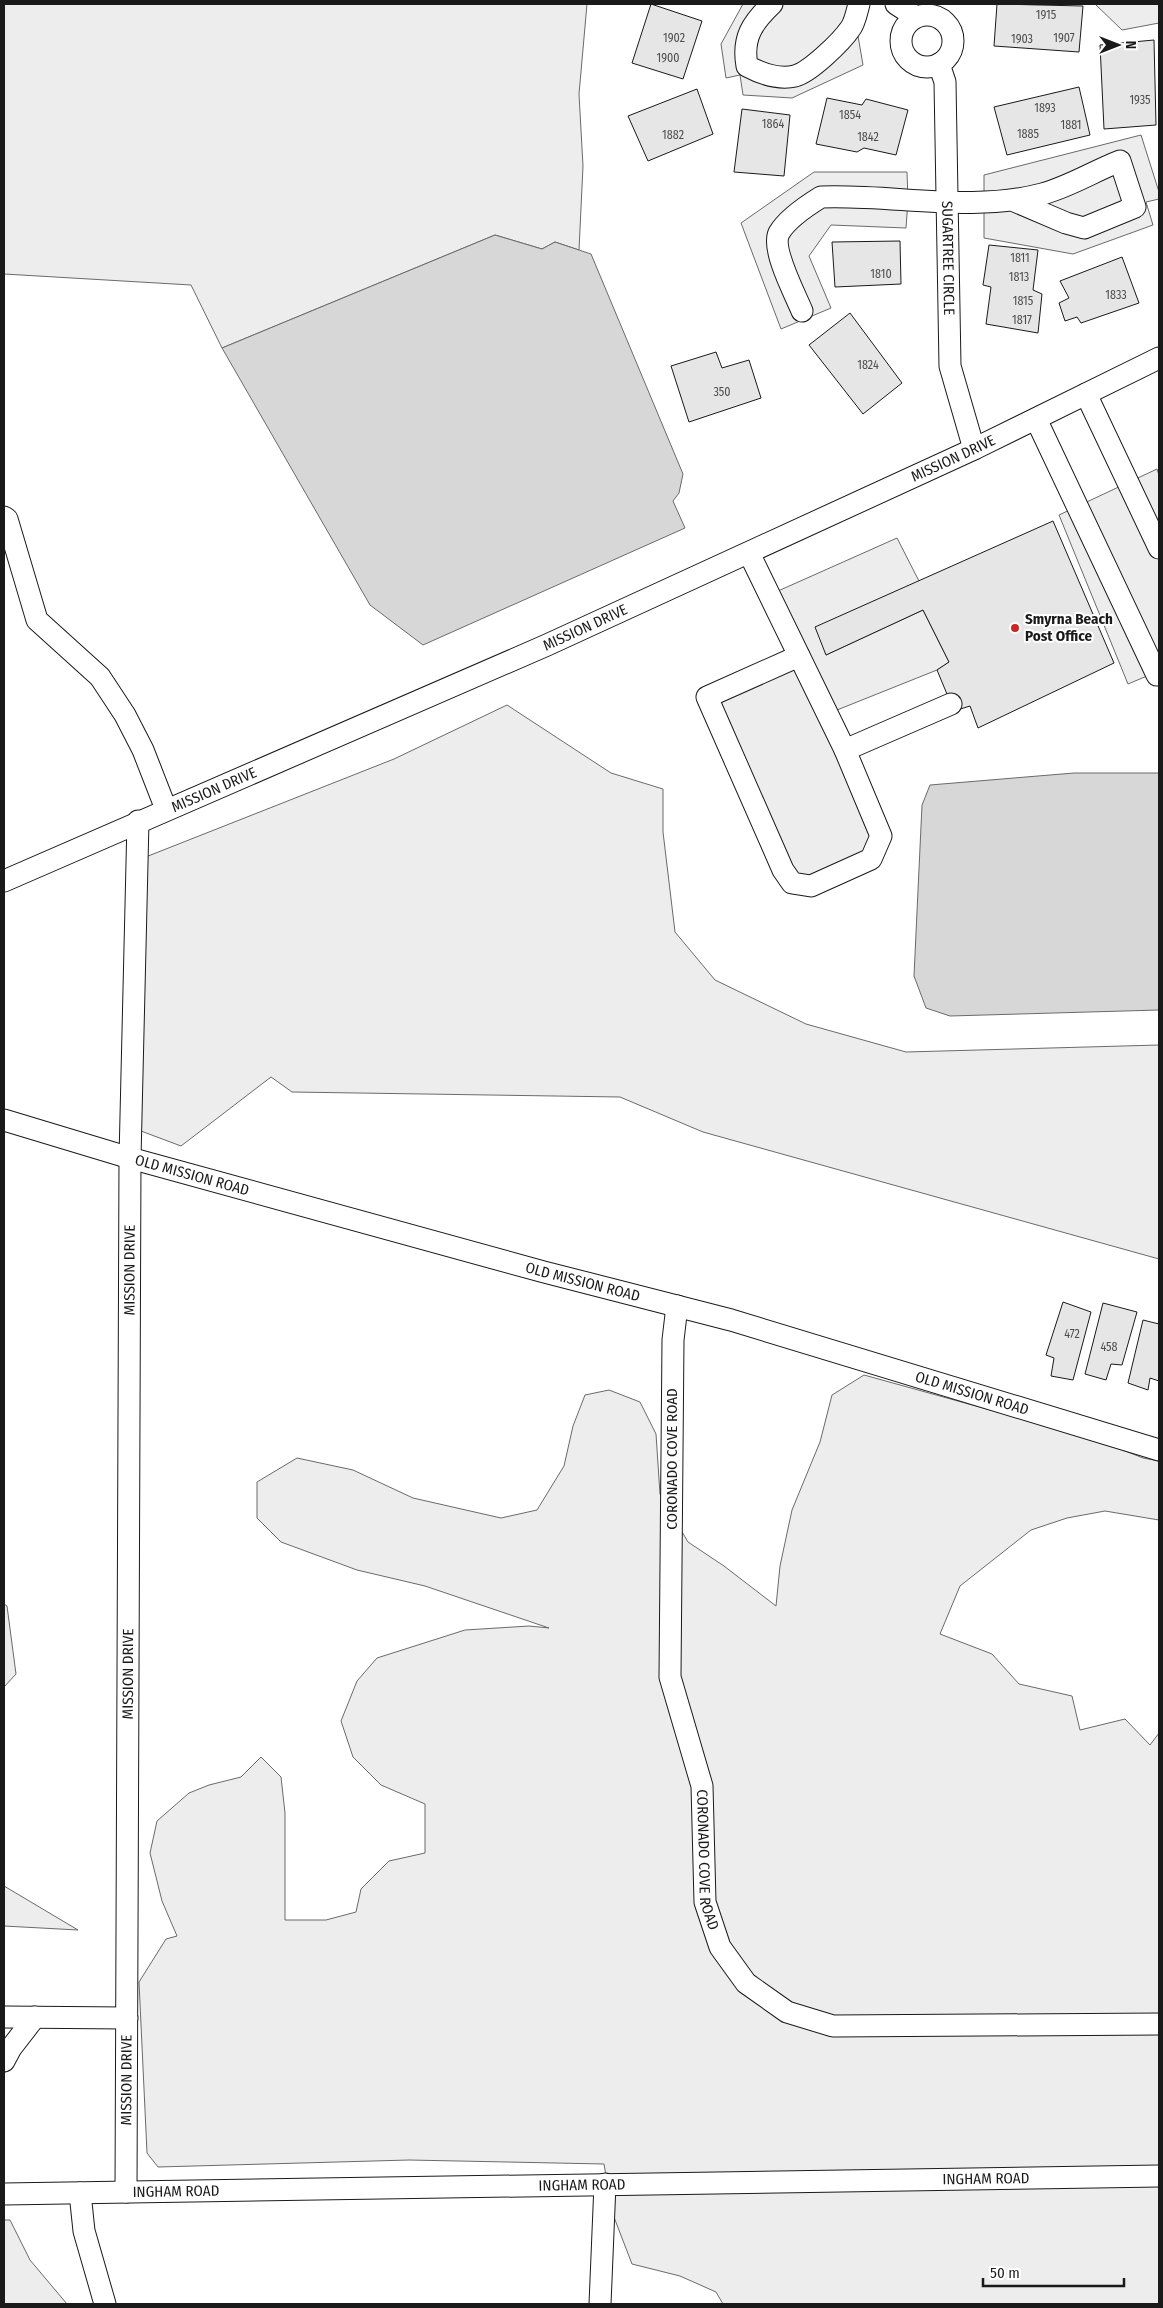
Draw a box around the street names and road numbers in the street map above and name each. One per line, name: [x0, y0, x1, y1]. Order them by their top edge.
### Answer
street label: SUGARTREE CIRCLE: [938, 201, 958, 315]
street label: MISSION DRIVE: [908, 431, 998, 486]
street label: MISSION DRIVE: [540, 600, 630, 655]
street label: MISSION DRIVE: [169, 763, 259, 816]
street label: OLD MISSION ROAD: [133, 1151, 251, 1199]
street label: MISSION DRIVE: [120, 1225, 139, 1315]
street label: OLD MISSION ROAD: [523, 1258, 642, 1305]
street label: OLD MISSION ROAD: [913, 1368, 1031, 1419]
street label: CORONADO COVE ROAD: [663, 1388, 681, 1530]
street label: MISSION DRIVE: [119, 1629, 137, 1719]
street label: CORONADO COVE ROAD: [693, 1789, 723, 1932]
street label: MISSION DRIVE: [117, 2035, 136, 2125]
street label: INGHAM ROAD: [942, 2169, 1029, 2188]
street label: INGHAM ROAD: [538, 2175, 625, 2195]
street label: INGHAM ROAD: [132, 2182, 220, 2201]

